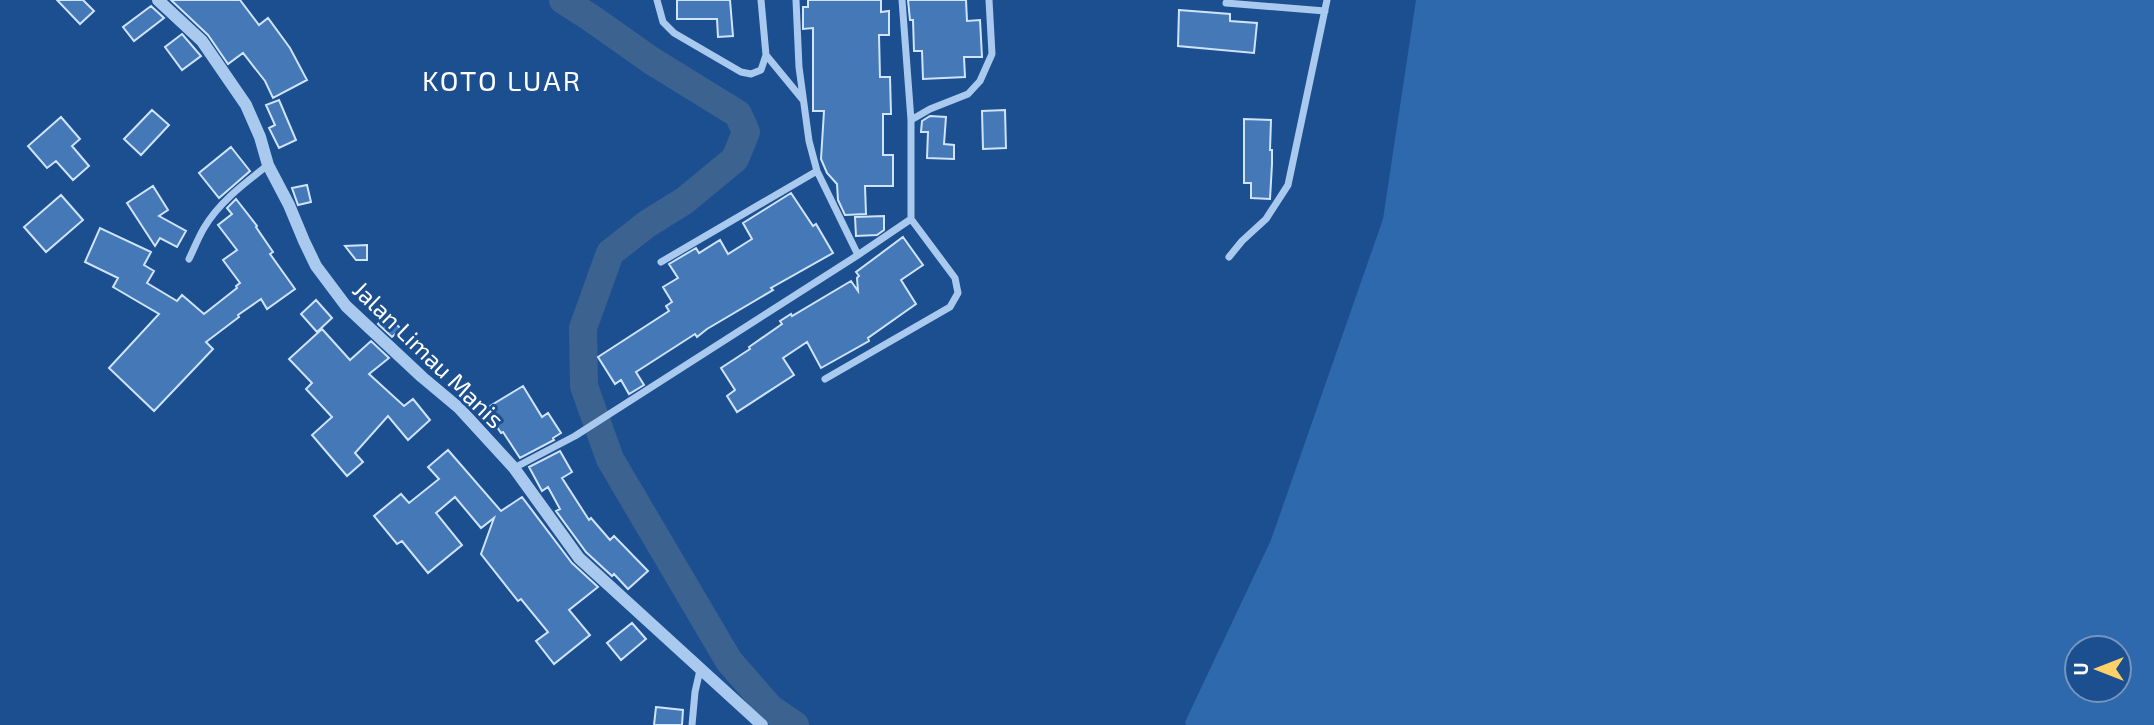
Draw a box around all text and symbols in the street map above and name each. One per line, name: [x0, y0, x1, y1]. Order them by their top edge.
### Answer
district label: KOTO LUAR: [422, 63, 582, 97]
street label: Jalan Limau Manis: [347, 275, 511, 433]
north arrow: [2063, 634, 2133, 704]
text: U: [2069, 662, 2092, 676]

